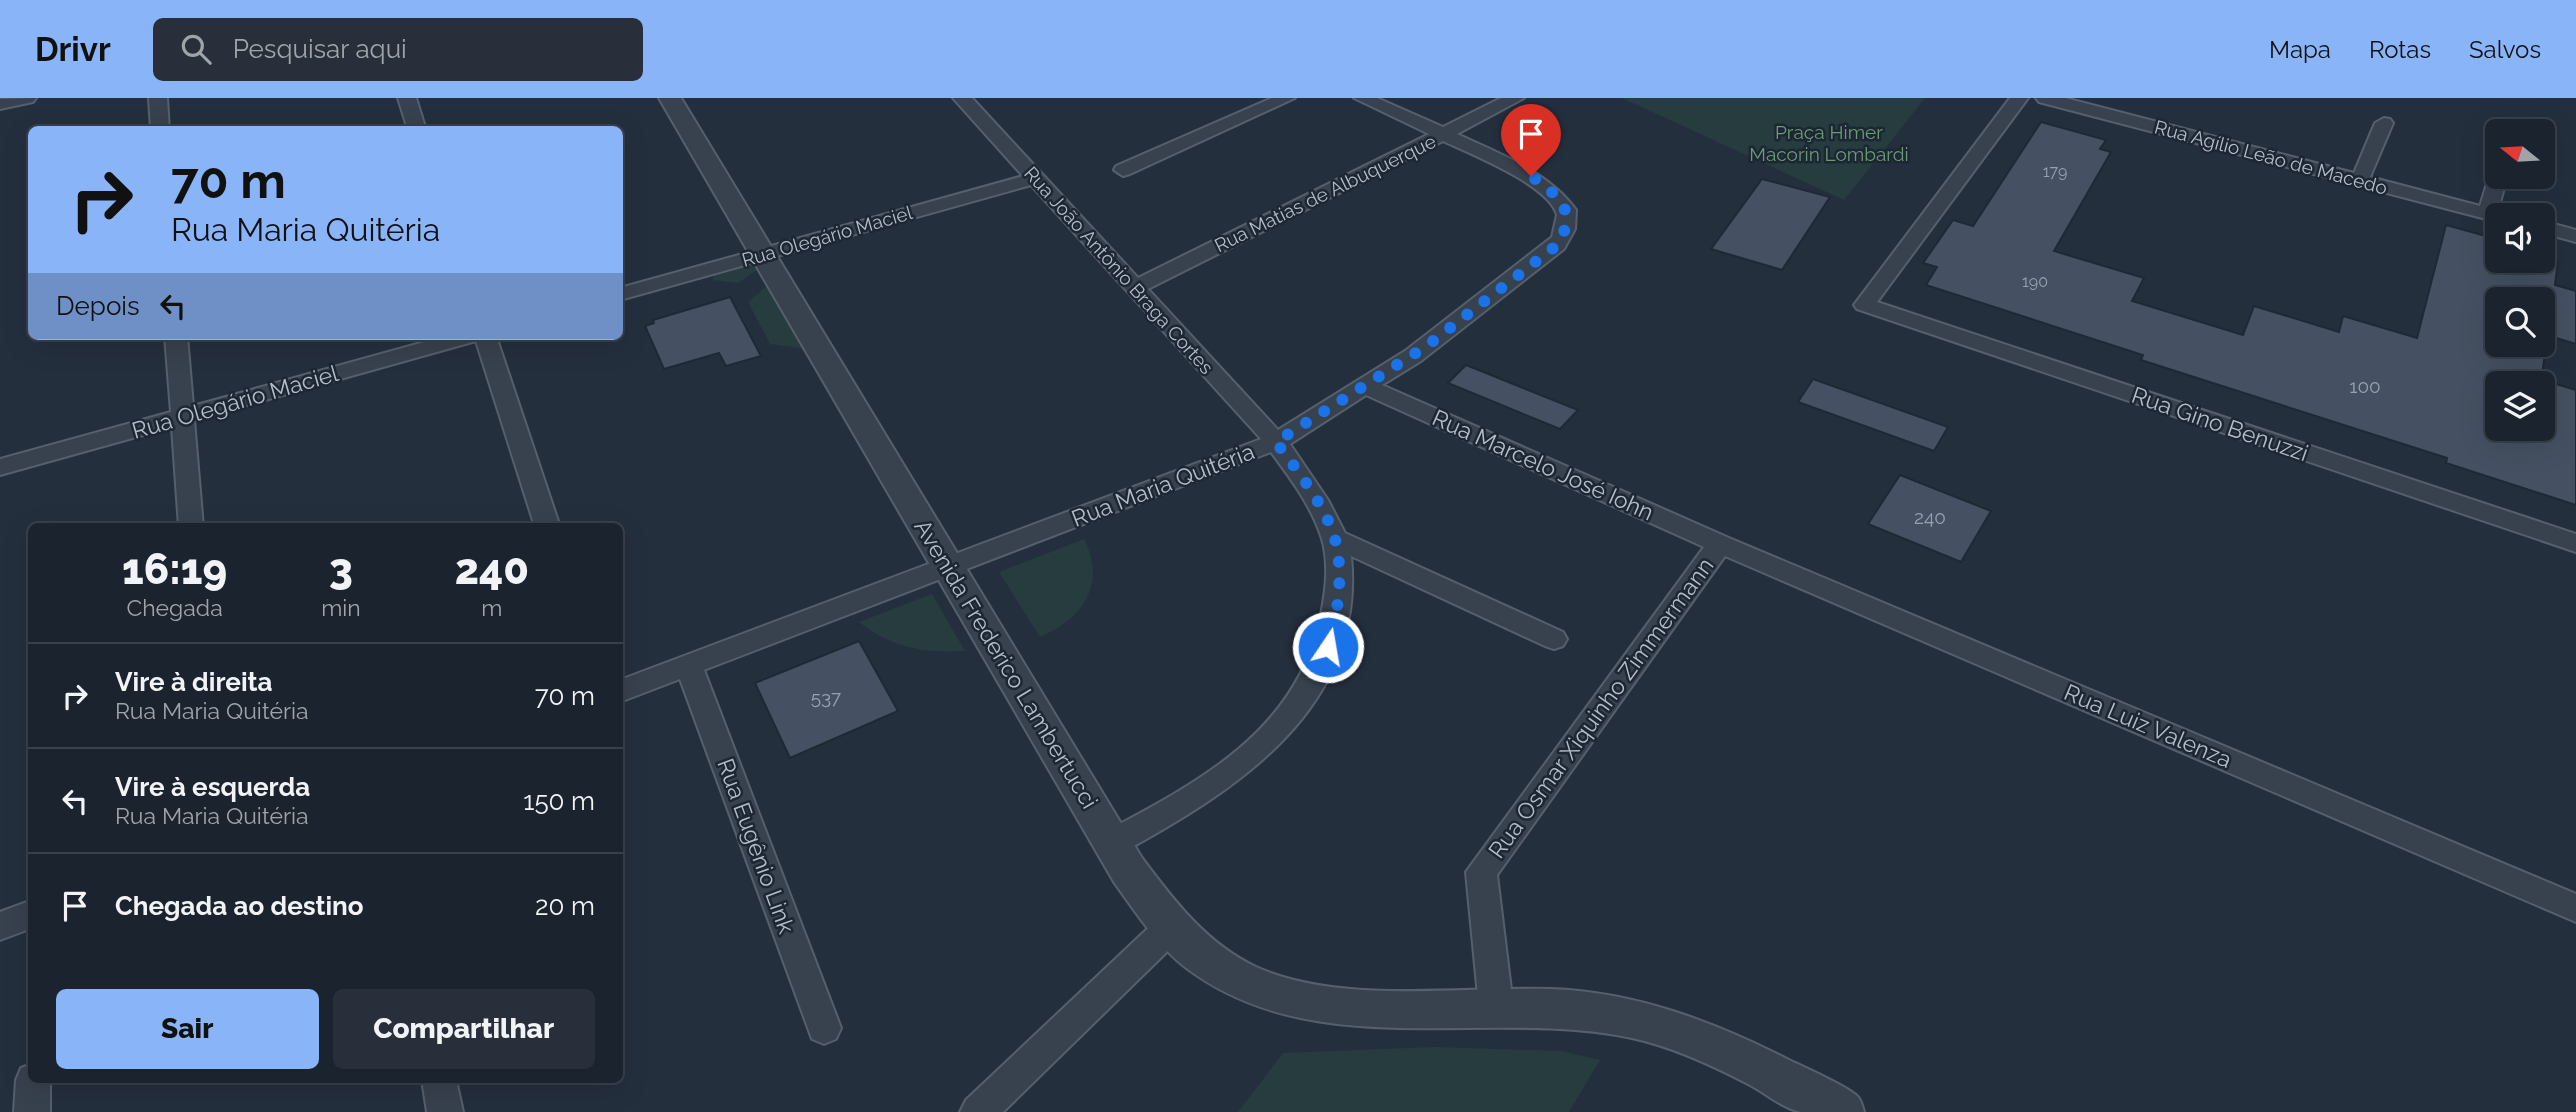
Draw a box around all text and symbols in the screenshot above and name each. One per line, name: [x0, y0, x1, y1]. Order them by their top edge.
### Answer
search box: [153, 18, 643, 81]
text: Drivr: [35, 30, 111, 69]
icon: search: [177, 30, 215, 68]
text: Pesquisar aqui: [233, 34, 407, 64]
text: Mapa: [2269, 35, 2331, 64]
text: Rotas: [2369, 35, 2431, 64]
text: Salvos: [2469, 35, 2541, 64]
pin: [1501, 104, 1561, 176]
icon: arrive: [1512, 115, 1550, 153]
street label: Rua Agílio Leão de Macedo: [2152, 115, 2390, 199]
north arrow: [2485, 119, 2555, 189]
map controls: [2485, 119, 2555, 441]
park label: Praça Himer Macorin Lombardi: [1749, 121, 1909, 165]
street label: Rua Matias de Albuquerque: [1211, 130, 1439, 256]
text: 70 m: [171, 152, 286, 209]
icon: right: [56, 154, 147, 245]
street label: Rua João Antônio Braga Cortes: [1020, 162, 1218, 378]
house number: 179: [2043, 162, 2067, 181]
street label: Rua Olegário Maciel: [739, 201, 916, 271]
button: sound: [2485, 203, 2555, 273]
text: Rua Maria Quitéria: [171, 211, 440, 248]
house number: 190: [2022, 272, 2048, 291]
icon: left: [154, 287, 192, 325]
button: search: [2485, 287, 2555, 357]
text: Depois: [56, 291, 140, 321]
street label: Rua Olegário Maciel: [129, 359, 342, 444]
button: layers: [2485, 371, 2555, 441]
house number: 100: [2349, 375, 2381, 397]
street label: Rua Gino Benuzzi: [2128, 381, 2312, 466]
street label: Rua Marcelo José Iohn: [1428, 404, 1658, 526]
street label: Rua Maria Quitéria: [1068, 437, 1258, 532]
house number: 240: [1914, 506, 1946, 528]
street label: Avenida Frederico Lambertucci: [909, 514, 1104, 813]
text: 16:19: [122, 545, 227, 594]
text: 3: [329, 545, 353, 594]
text: 240: [455, 545, 529, 594]
street label: Rua Osmar Xiquinho Zimmermann: [1482, 552, 1719, 863]
text: Chegada: [126, 594, 223, 621]
text: min: [321, 594, 361, 621]
text: m: [481, 594, 502, 621]
position arrow: [1291, 610, 1365, 684]
text: Vire à direita: [115, 667, 272, 697]
icon: right: [56, 677, 94, 715]
street label: Rua Luiz Valenza: [2060, 678, 2236, 773]
text: 70 m: [535, 681, 595, 711]
house number: 537: [811, 686, 841, 708]
text: Rua Maria Quitéria: [115, 697, 309, 724]
street label: Rua Eugênio Link: [712, 755, 801, 937]
text: Vire à esquerda: [115, 772, 310, 802]
icon: left: [56, 782, 94, 820]
text: 150 m: [523, 786, 595, 816]
text: Rua Maria Quitéria: [115, 802, 309, 829]
icon: arrive: [56, 887, 94, 925]
text: Chegada ao destino: [115, 891, 364, 921]
text: 20 m: [535, 891, 595, 921]
button: Sair: [56, 989, 319, 1069]
button: Compartilhar: [333, 989, 595, 1069]

